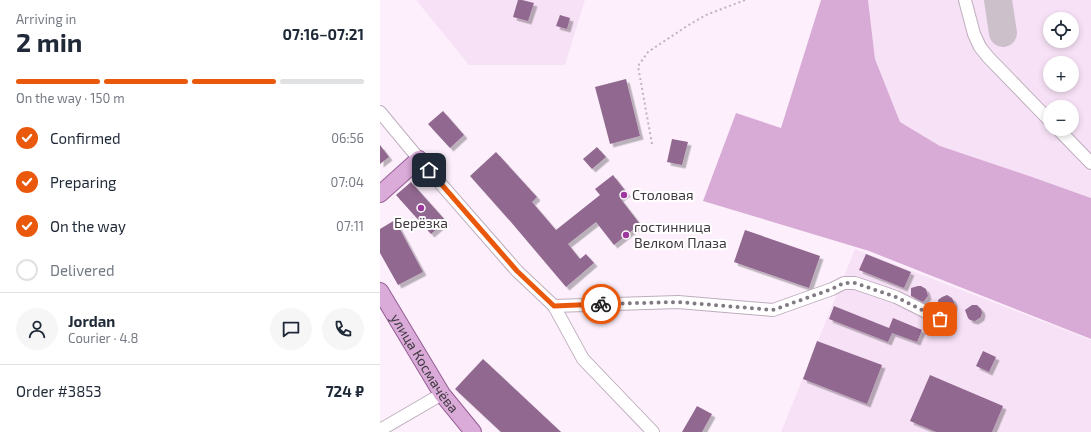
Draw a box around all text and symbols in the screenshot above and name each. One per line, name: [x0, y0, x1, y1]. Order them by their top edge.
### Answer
text: Arriving in: [16, 11, 76, 27]
map controls: [1043, 12, 1079, 136]
button: locate: [1043, 12, 1079, 48]
text: 07:16–07:21: [283, 25, 364, 43]
text: 2 min: [16, 26, 82, 57]
button: +: [1043, 56, 1079, 92]
text: On the way · 150 m: [16, 90, 125, 106]
button: −: [1043, 100, 1079, 136]
icon: check: [16, 127, 38, 149]
text: Confirmed: [50, 129, 121, 147]
text: 06:56: [331, 130, 364, 146]
pin: [412, 153, 446, 187]
icon: home: [418, 159, 440, 181]
icon: check: [16, 171, 38, 193]
text: Preparing: [50, 173, 116, 191]
text: 07:04: [331, 174, 364, 190]
place label: Столовая: [632, 186, 694, 203]
marker: Столовая: [619, 190, 629, 200]
marker: Берёзка: [416, 203, 426, 213]
place label: Берёзка: [394, 214, 448, 231]
icon: check: [16, 215, 38, 237]
text: On the way: [50, 217, 126, 235]
text: 07:11: [336, 218, 364, 234]
place label: гостинница Велком Плаза: [634, 218, 727, 251]
marker: гостинница Велком Плаза: [621, 230, 631, 240]
text: Delivered: [50, 261, 115, 279]
courier: [581, 284, 621, 324]
icon: bike: [590, 293, 612, 315]
pin: [923, 302, 957, 336]
button: person: [16, 308, 58, 350]
button: chat: [270, 308, 312, 350]
button: phone: [322, 308, 364, 350]
icon: bag: [929, 308, 951, 330]
street label: улица Космачёва: [388, 310, 463, 416]
text: Jordan: [68, 312, 115, 330]
text: Courier · 4.8: [68, 330, 138, 346]
text: Order #3853: [16, 382, 102, 400]
text: 724 ₽: [326, 382, 364, 400]

